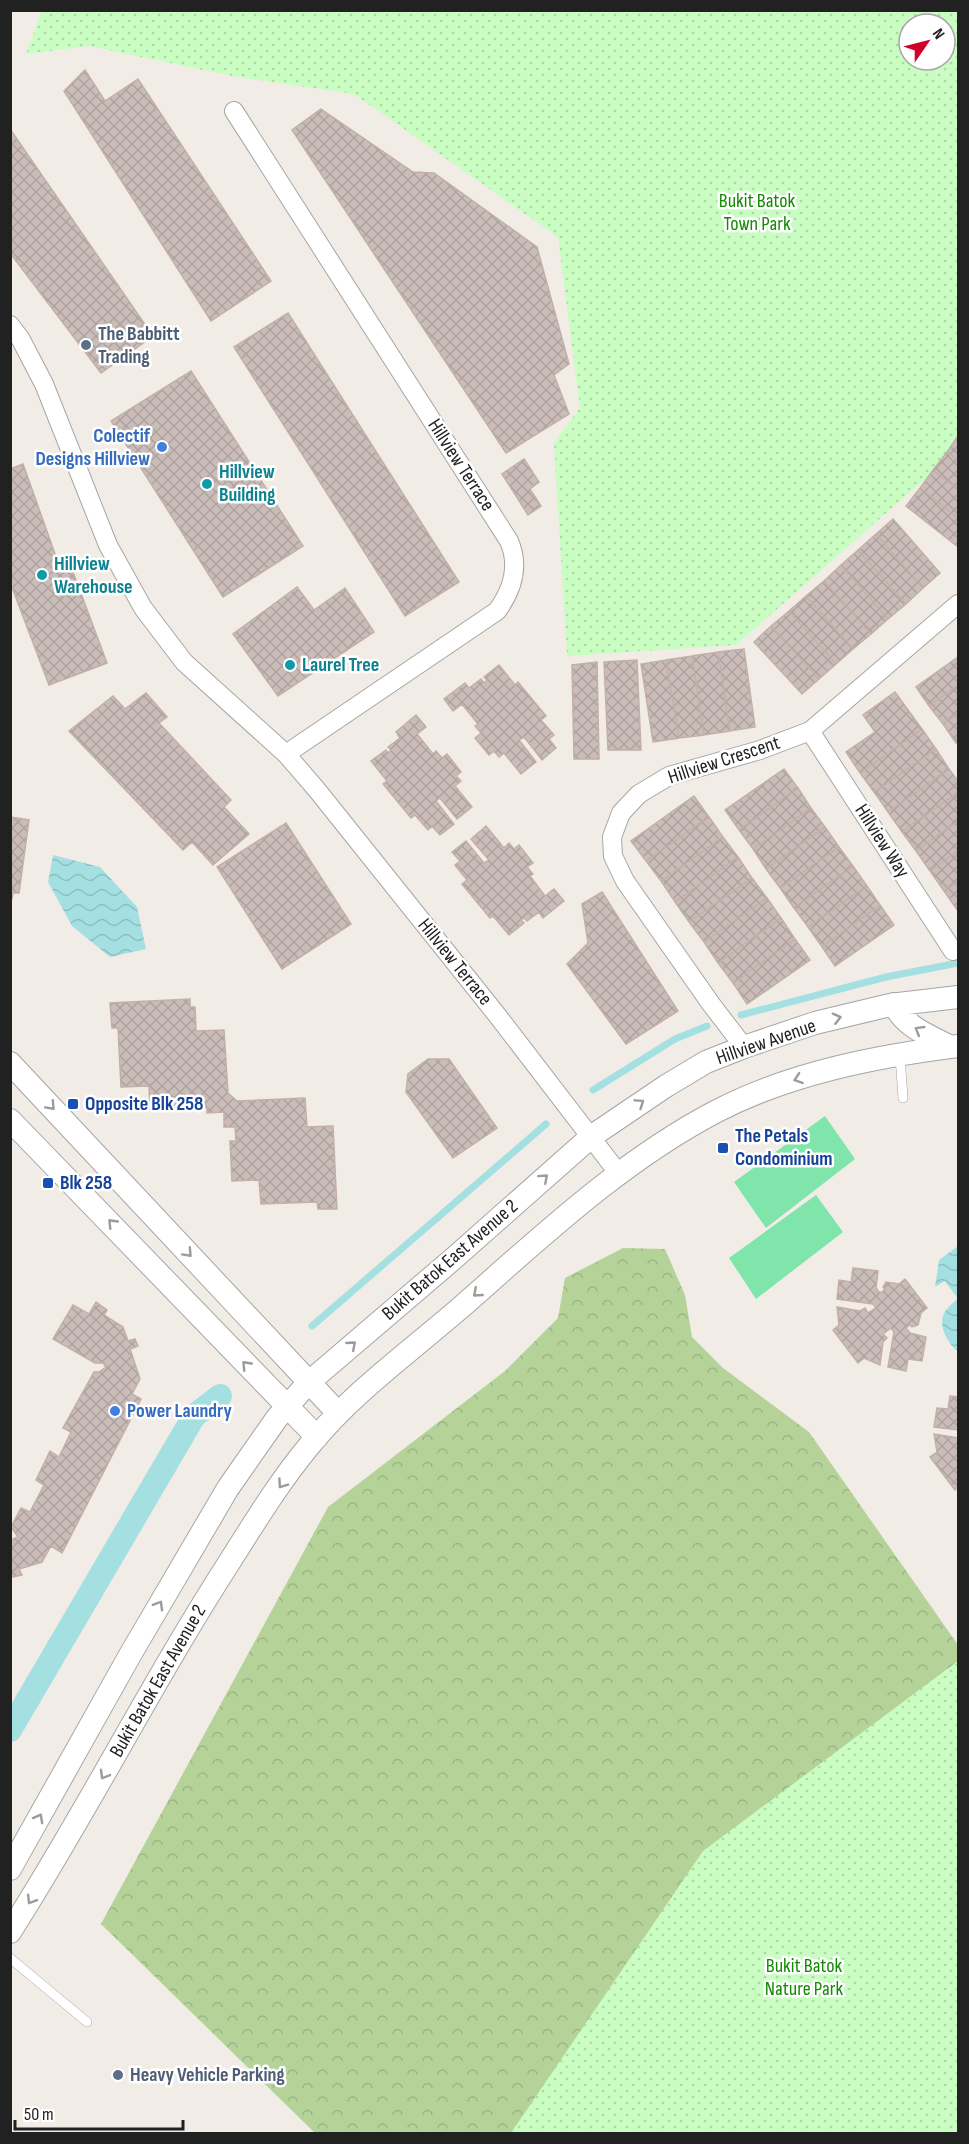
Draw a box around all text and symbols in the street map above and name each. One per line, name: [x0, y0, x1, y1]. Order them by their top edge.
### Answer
north arrow: [897, 12, 957, 72]
text: N: [928, 25, 948, 43]
park label: Bukit Batok Town Park: [719, 189, 796, 236]
place label: The Babbitt Trading: [98, 322, 180, 369]
marker: The Babbitt Trading: [79, 338, 93, 352]
street label: Hillview Terrace: [422, 415, 500, 515]
place label: Colectif Designs Hillview: [35, 424, 151, 471]
marker: Colectif Designs Hillview: [155, 440, 169, 454]
place label: Hillview Building: [219, 460, 276, 507]
marker: Hillview Building: [200, 477, 214, 491]
place label: Hillview Warehouse: [54, 552, 133, 599]
marker: Hillview Warehouse: [35, 568, 49, 582]
place label: Laurel Tree: [302, 653, 379, 677]
marker: Laurel Tree: [283, 658, 297, 672]
street label: Hillview Crescent: [665, 731, 783, 789]
street label: Hillview Way: [849, 800, 915, 883]
street label: Hillview Terrace: [413, 914, 497, 1010]
one-way arrow: [832, 1013, 842, 1026]
street label: Hillview Avenue: [713, 1014, 819, 1070]
one-way arrow: [915, 1025, 925, 1037]
one-way arrow: [793, 1072, 804, 1085]
place label: Opposite Blk 258: [85, 1092, 203, 1116]
marker: Opposite Blk 258: [66, 1097, 80, 1111]
one-way arrow: [43, 1098, 54, 1109]
one-way arrow: [634, 1099, 645, 1110]
place label: The Petals Condominium: [735, 1124, 832, 1171]
marker: The Petals Condominium: [716, 1141, 730, 1155]
place label: Blk 258: [60, 1171, 112, 1195]
one-way arrow: [537, 1174, 548, 1185]
marker: Blk 258: [41, 1176, 55, 1190]
street label: Bukit Batok East Avenue 2: [377, 1195, 523, 1325]
one-way arrow: [108, 1220, 119, 1231]
one-way arrow: [181, 1246, 192, 1257]
one-way arrow: [473, 1286, 484, 1297]
one-way arrow: [346, 1341, 356, 1352]
one-way arrow: [242, 1361, 253, 1371]
place label: Power Laundry: [127, 1399, 232, 1423]
marker: Power Laundry: [108, 1404, 122, 1418]
one-way arrow: [278, 1477, 289, 1488]
street label: Bukit Batok East Avenue 2: [105, 1601, 211, 1761]
one-way arrow: [152, 1601, 164, 1611]
one-way arrow: [99, 1769, 111, 1779]
one-way arrow: [32, 1814, 43, 1824]
one-way arrow: [27, 1893, 38, 1904]
park label: Bukit Batok Nature Park: [765, 1954, 843, 2001]
place label: Heavy Vehicle Parking: [130, 2063, 285, 2087]
marker: Heavy Vehicle Parking: [111, 2068, 125, 2082]
scale bar: [15, 2093, 183, 2131]
text: 50 m: [24, 2104, 54, 2125]

